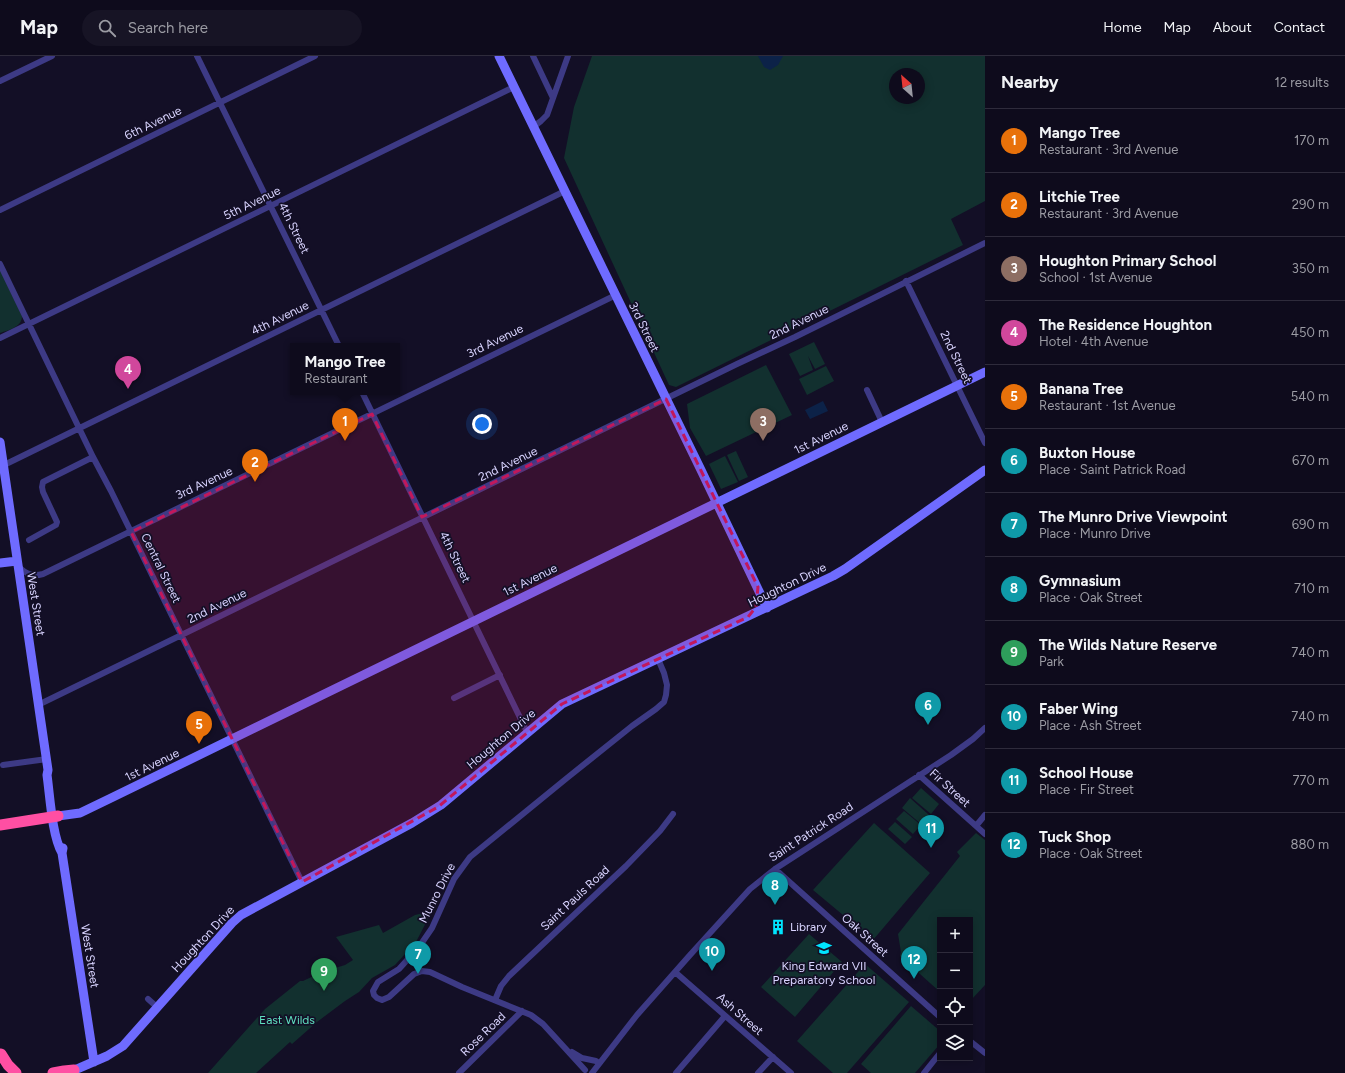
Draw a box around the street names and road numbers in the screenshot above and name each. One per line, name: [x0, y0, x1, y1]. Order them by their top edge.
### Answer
street label: 6th Avenue: [122, 103, 184, 143]
street label: 5th Avenue: [221, 183, 283, 223]
street label: 4th Street: [276, 200, 313, 256]
street label: 4th Avenue: [249, 298, 311, 338]
street label: 3rd Street: [626, 300, 662, 355]
street label: 2nd Avenue: [767, 301, 831, 342]
street label: 3rd Avenue: [464, 321, 526, 361]
street label: 2nd Street: [937, 328, 975, 386]
street label: 1st Avenue: [792, 419, 851, 457]
street label: 2nd Avenue: [476, 443, 540, 484]
street label: 3rd Avenue: [173, 464, 235, 502]
street label: 4th Street: [437, 529, 474, 585]
street label: Central Street: [138, 531, 184, 606]
street label: Houghton Drive: [746, 560, 829, 610]
street label: 1st Avenue: [501, 561, 560, 599]
street label: West Street: [24, 571, 48, 637]
street label: 2nd Avenue: [185, 585, 249, 626]
street label: Houghton Drive: [464, 706, 539, 772]
street label: 1st Avenue: [123, 746, 182, 784]
street label: Fir Street: [927, 766, 974, 810]
street label: Saint Patrick Road: [766, 800, 856, 864]
street label: Munro Drive: [416, 860, 458, 925]
street label: Saint Pauls Road: [538, 863, 612, 933]
street label: Houghton Drive: [169, 903, 238, 975]
street label: Oak Street: [839, 910, 892, 960]
street label: West Street: [78, 923, 102, 989]
street label: Ash Street: [714, 990, 766, 1038]
street label: Rose Road: [458, 1009, 508, 1059]

